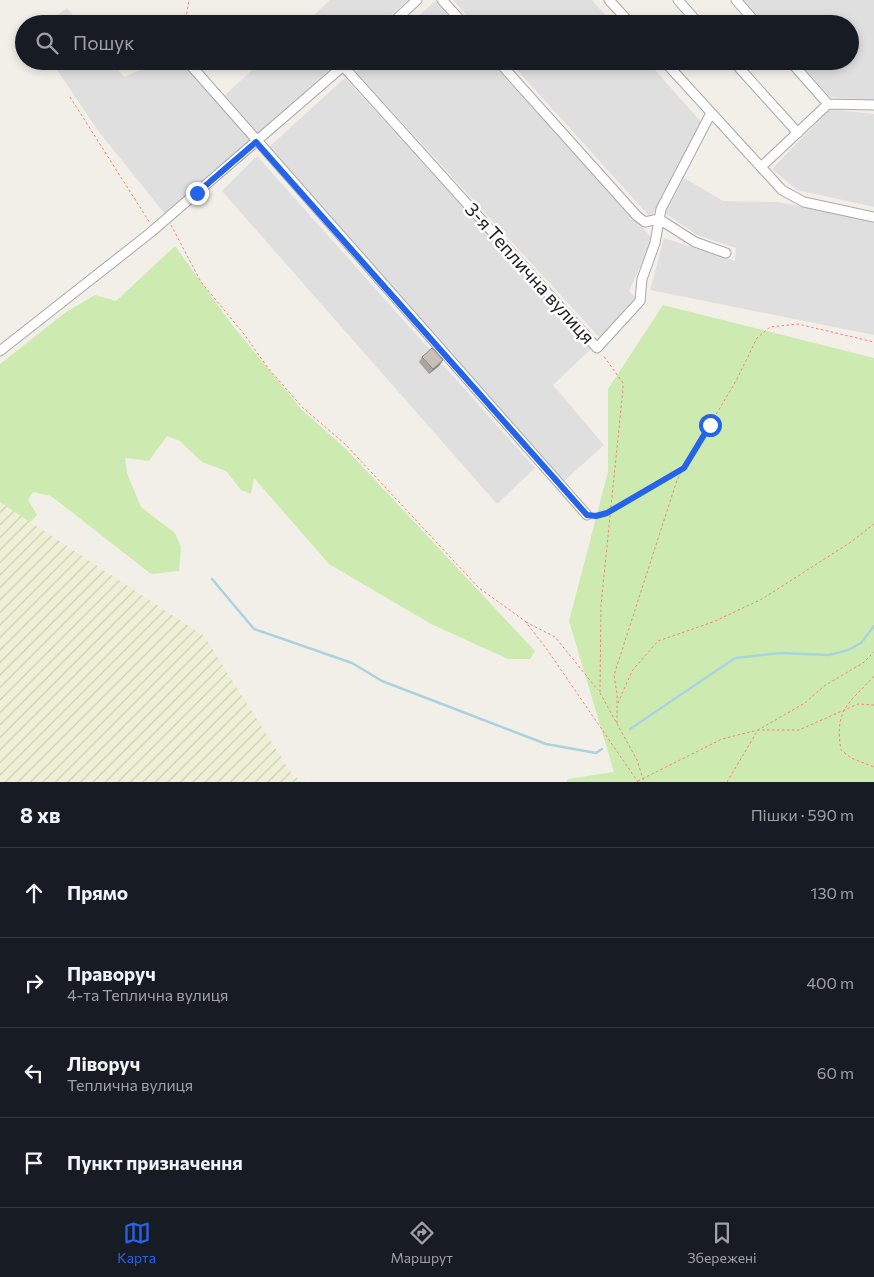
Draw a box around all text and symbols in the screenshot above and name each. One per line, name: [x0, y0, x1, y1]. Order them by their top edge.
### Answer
search box: [15, 15, 859, 70]
icon: search: [33, 29, 61, 57]
text: Пошук: [73, 31, 134, 54]
route end: [186, 182, 209, 205]
street label: 3-я Теплична вулиця: [461, 197, 600, 348]
route start: [699, 414, 722, 437]
text: 8 хв: [20, 802, 60, 827]
text: Пішки · 590 m: [751, 805, 854, 824]
icon: ahead: [20, 879, 48, 907]
text: Прямо: [67, 881, 128, 904]
text: 130 m: [811, 883, 854, 902]
text: Праворуч: [67, 962, 156, 985]
icon: right: [20, 969, 48, 997]
text: 400 m: [806, 973, 854, 992]
text: 4-та Теплична вулиця: [67, 985, 229, 1004]
text: Ліворуч: [67, 1052, 140, 1075]
icon: left: [20, 1059, 48, 1087]
text: 60 m: [817, 1063, 854, 1082]
text: Теплична вулиця: [67, 1075, 193, 1094]
icon: arrive: [20, 1149, 48, 1177]
text: Пункт призначення: [67, 1151, 243, 1174]
tab: Карта: [117, 1219, 156, 1266]
tab: Маршрут: [391, 1219, 453, 1266]
tab: Збережені: [687, 1219, 757, 1266]

